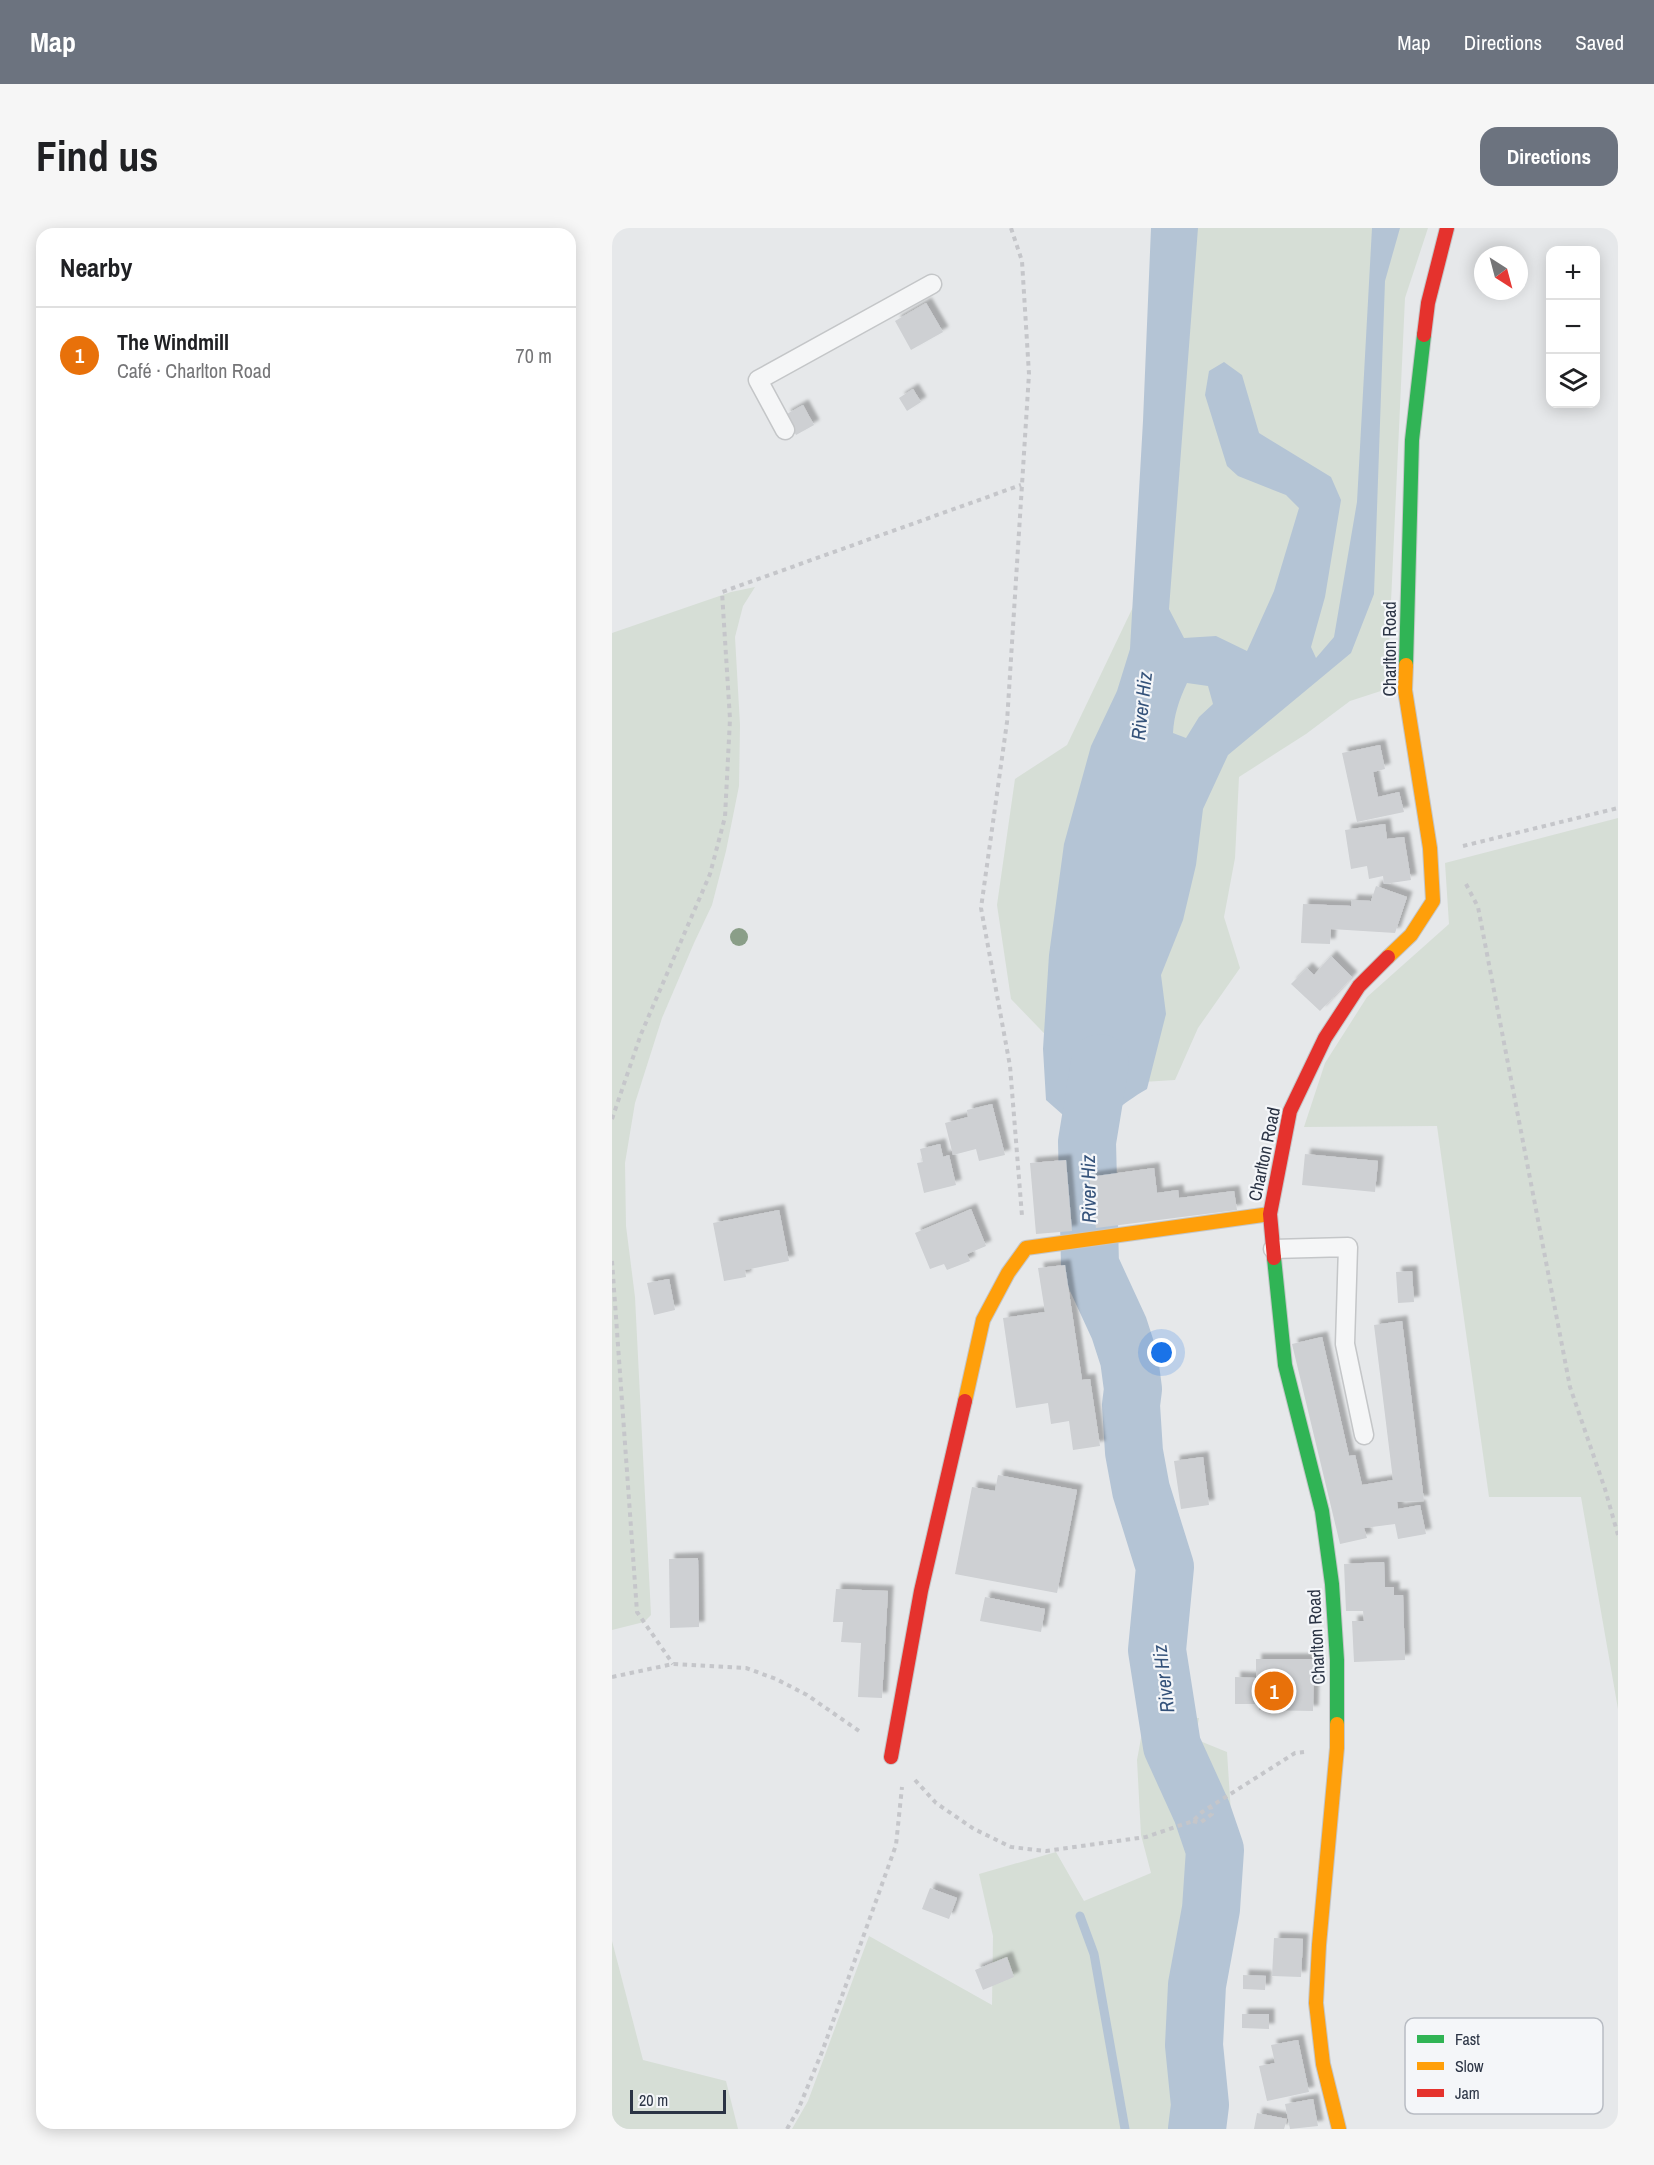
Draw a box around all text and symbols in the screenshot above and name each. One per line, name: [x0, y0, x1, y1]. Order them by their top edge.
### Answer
text: Map: [30, 23, 76, 61]
text: Map: [1397, 28, 1431, 57]
text: Directions: [1464, 28, 1542, 57]
text: Saved: [1575, 28, 1624, 57]
button: Directions: [1480, 127, 1618, 186]
text: Find us: [36, 128, 158, 184]
north arrow: [1474, 246, 1528, 300]
map controls: [1546, 246, 1600, 408]
button: +: [1546, 246, 1600, 300]
text: Nearby: [60, 250, 132, 285]
button: −: [1546, 300, 1600, 354]
text: The Windmill: [117, 327, 229, 357]
text: 1: [75, 342, 84, 369]
text: 70 m: [516, 342, 552, 369]
button: layers: [1546, 354, 1600, 408]
text: Café · Charlton Road: [117, 357, 271, 384]
street label: Charlton Road: [1377, 601, 1402, 697]
water label: River Hiz: [1124, 670, 1158, 741]
street label: Charlton Road: [1242, 1105, 1286, 1203]
water label: River Hiz: [1074, 1154, 1102, 1223]
your location: [1147, 1338, 1176, 1367]
street label: Charlton Road: [1301, 1589, 1331, 1685]
water label: River Hiz: [1145, 1643, 1181, 1715]
pin: 1: [1254, 1668, 1294, 1714]
legend: [1405, 2018, 1603, 2114]
text: Fast: [1455, 2028, 1480, 2050]
text: Slow: [1455, 2055, 1484, 2077]
text: Jam: [1455, 2082, 1480, 2104]
scale bar: [630, 2087, 726, 2114]
text: 20 m: [639, 2089, 668, 2111]

